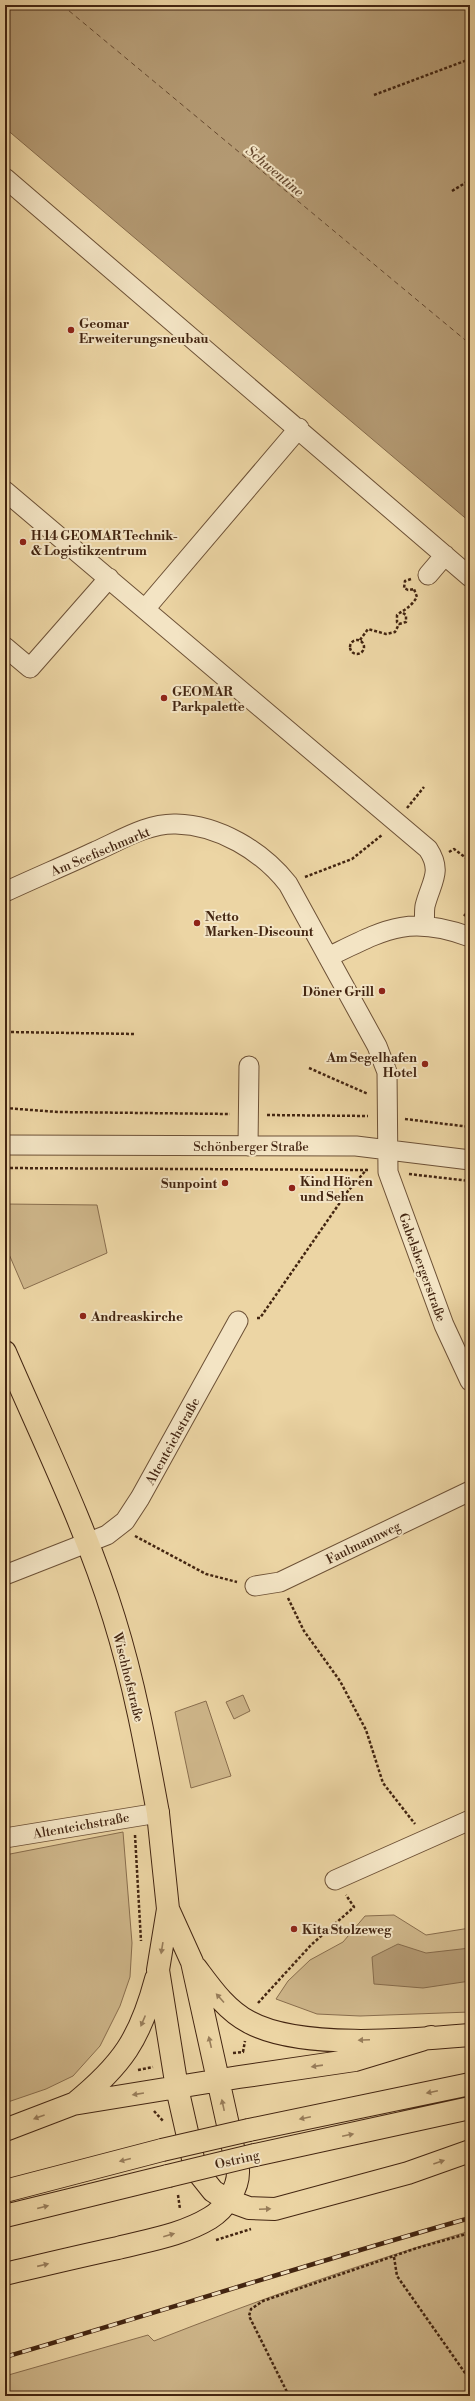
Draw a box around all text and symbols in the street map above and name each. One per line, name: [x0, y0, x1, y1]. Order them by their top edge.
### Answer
water label: Schwentine: [242, 142, 308, 202]
place label: Geomar Erweiterungsneubau: [79, 316, 209, 347]
marker: Geomar Erweiterungsneubau: [66, 325, 76, 335]
place label: H 14 GEOMAR Technik- & Logistikzentrum: [31, 528, 178, 559]
marker: H 14 GEOMAR Technik- & Logistikzentrum: [18, 537, 28, 547]
place label: GEOMAR Parkpalette: [172, 684, 245, 715]
marker: GEOMAR Parkpalette: [159, 693, 169, 703]
street label: Am Seefischmarkt: [47, 824, 153, 880]
place label: Netto Marken-Discount: [205, 909, 314, 940]
marker: Netto Marken-Discount: [192, 918, 202, 928]
place label: Döner Grill: [303, 984, 375, 1000]
marker: Döner Grill: [377, 986, 387, 996]
place label: Am Segelhafen Hotel: [325, 1050, 418, 1081]
marker: Am Segelhafen Hotel: [420, 1059, 430, 1069]
street label: Schönberger Straße: [193, 1139, 309, 1155]
place label: Kind Hören und Sehen: [300, 1174, 373, 1205]
place label: Sunpoint: [161, 1176, 217, 1192]
marker: Sunpoint: [220, 1178, 230, 1188]
marker: Kind Hören und Sehen: [287, 1183, 297, 1193]
street label: Gabelsbergerstraße: [395, 1211, 449, 1324]
place label: Andreaskirche: [90, 1309, 183, 1325]
marker: Andreaskirche: [78, 1311, 88, 1321]
street label: Altenteichstraße: [142, 1395, 204, 1489]
street label: Faulmannweg: [323, 1518, 404, 1568]
street label: Wischhofstraße: [109, 1630, 147, 1724]
street label: Altenteichstraße: [31, 1810, 131, 1843]
place label: Kita Stolzeweg: [302, 1922, 392, 1938]
marker: Kita Stolzeweg: [289, 1924, 299, 1934]
one-way arrow: [158, 1942, 164, 1954]
one-way arrow: [215, 1993, 224, 2003]
one-way arrow: [140, 2015, 146, 2027]
one-way arrow: [206, 2036, 212, 2048]
one-way arrow: [357, 2037, 370, 2043]
one-way arrow: [311, 2063, 323, 2069]
one-way arrow: [426, 2089, 438, 2095]
one-way arrow: [132, 2091, 145, 2097]
one-way arrow: [219, 2099, 225, 2111]
one-way arrow: [33, 2114, 45, 2120]
one-way arrow: [298, 2116, 311, 2122]
one-way arrow: [342, 2131, 354, 2137]
street label: Ostring: [213, 2147, 261, 2173]
one-way arrow: [118, 2157, 130, 2163]
one-way arrow: [433, 2159, 445, 2165]
one-way arrow: [37, 2203, 49, 2209]
one-way arrow: [259, 2206, 272, 2212]
one-way arrow: [164, 2232, 176, 2238]
one-way arrow: [37, 2262, 49, 2268]

